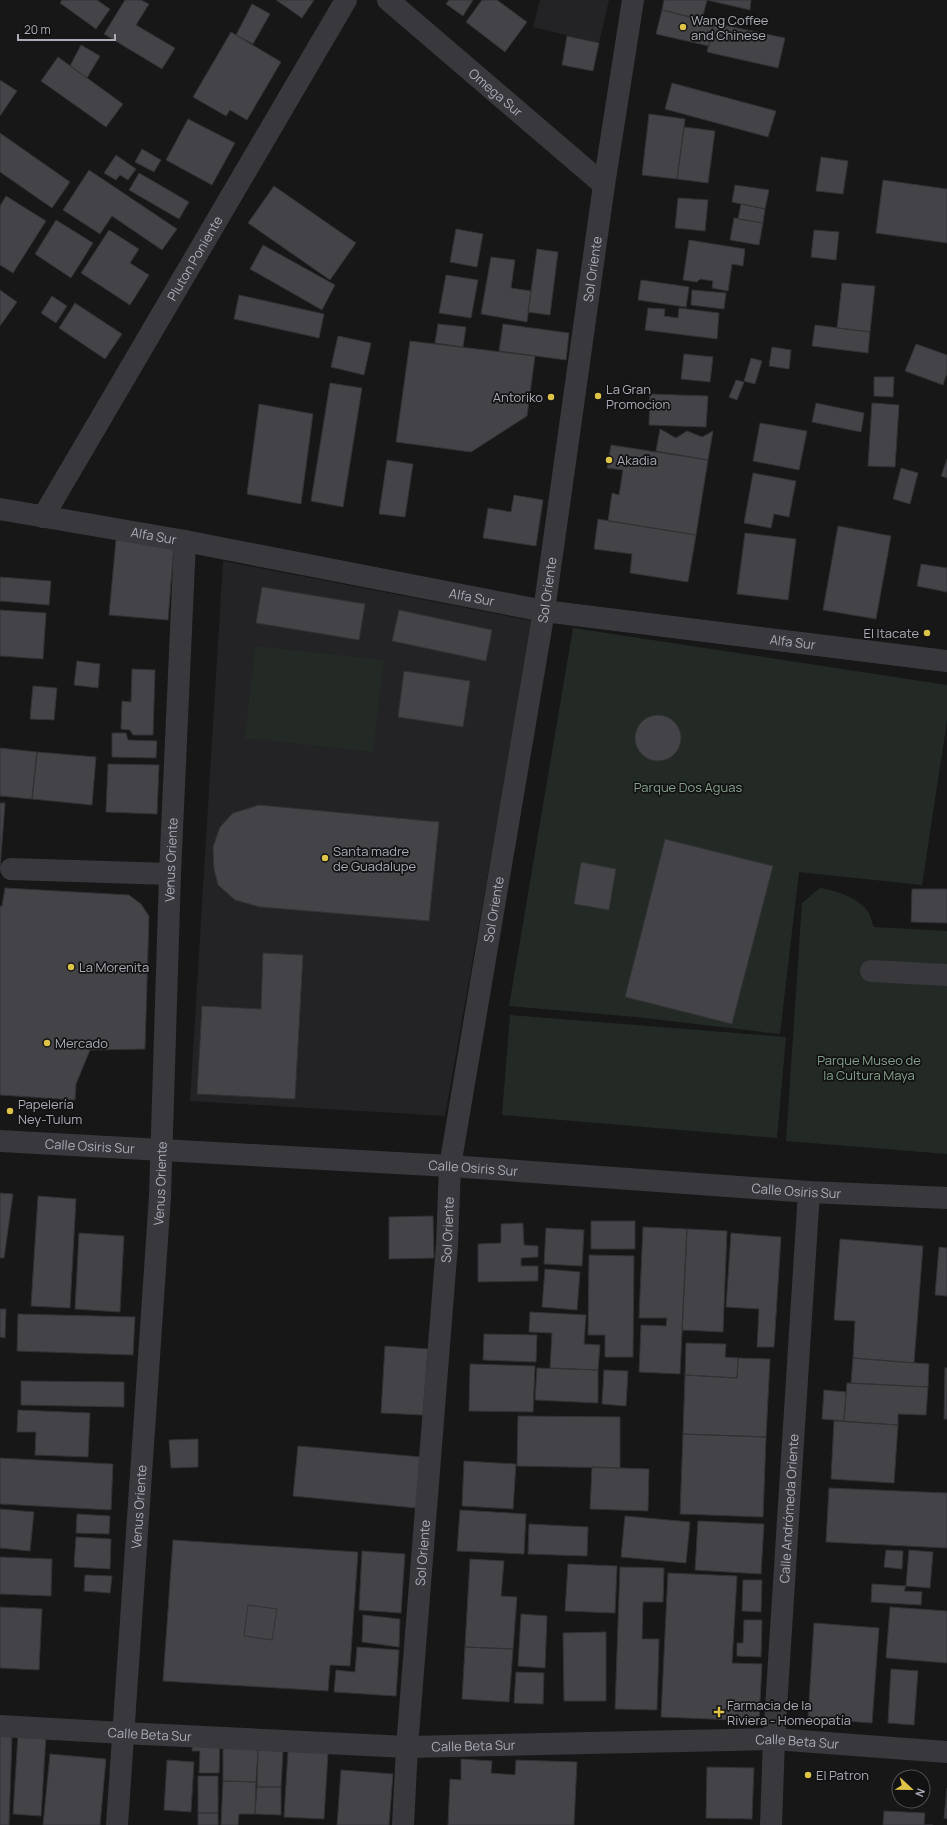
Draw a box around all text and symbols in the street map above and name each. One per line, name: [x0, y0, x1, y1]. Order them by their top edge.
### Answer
place label: Wang Coffee and Chinese: [691, 11, 769, 44]
scale bar: [18, 16, 115, 42]
text: 20 m: [24, 21, 51, 38]
marker: Wang Coffee and Chinese: [678, 22, 688, 32]
street label: Omega Sur: [465, 64, 527, 121]
street label: Pluton Poniente: [163, 212, 227, 304]
street label: Sol Oriente: [579, 235, 606, 303]
place label: La Gran Promocion: [606, 380, 670, 413]
place label: Antoriko: [493, 388, 543, 406]
marker: La Gran Promocion: [593, 391, 603, 401]
marker: Antoriko: [546, 392, 556, 402]
place label: Akadia: [617, 451, 657, 469]
marker: Akadia: [604, 455, 614, 465]
street label: Alfa Sur: [130, 523, 178, 548]
street label: Sol Oriente: [533, 555, 561, 624]
street label: Alfa Sur: [448, 584, 496, 610]
place label: El Itacate: [864, 624, 919, 642]
marker: El Itacate: [922, 628, 932, 638]
street label: Alfa Sur: [769, 630, 817, 654]
park label: Parque Dos Aguas: [634, 778, 742, 796]
street label: Venus Oriente: [160, 817, 182, 902]
place label: Santa madre de Guadalupe: [333, 842, 416, 875]
marker: Santa madre de Guadalupe: [320, 853, 330, 863]
street label: Sol Oriente: [479, 875, 508, 944]
place label: La Morenita: [79, 958, 149, 976]
marker: La Morenita: [66, 962, 76, 972]
place label: Mercado: [55, 1034, 108, 1052]
marker: Mercado: [42, 1038, 52, 1048]
park label: Parque Museo de la Cultura Maya: [817, 1051, 921, 1084]
place label: Papelería Ney-Tulum: [18, 1095, 82, 1128]
marker: Papelería Ney-Tulum: [5, 1106, 15, 1116]
street label: Calle Osiris Sur: [45, 1135, 135, 1157]
street label: Venus Oriente: [149, 1141, 171, 1226]
street label: Calle Osiris Sur: [428, 1156, 519, 1180]
street label: Calle Osiris Sur: [751, 1179, 842, 1202]
street label: Sol Oriente: [437, 1196, 458, 1263]
street label: Calle Andrómeda Oriente: [775, 1433, 803, 1584]
street label: Venus Oriente: [127, 1464, 151, 1549]
street label: Sol Oriente: [411, 1519, 434, 1586]
place label: Farmacia de la Riviera - Homeopatía: [727, 1696, 851, 1729]
marker: Farmacia de la Riviera - Homeopatía: [714, 1707, 724, 1717]
street label: Calle Beta Sur: [107, 1723, 192, 1745]
street label: Calle Beta Sur: [755, 1730, 840, 1753]
street label: Calle Beta Sur: [431, 1736, 516, 1755]
place label: El Patron: [816, 1766, 869, 1784]
north arrow: [891, 1769, 931, 1809]
marker: El Patron: [803, 1770, 813, 1780]
text: N: [912, 1786, 929, 1799]

